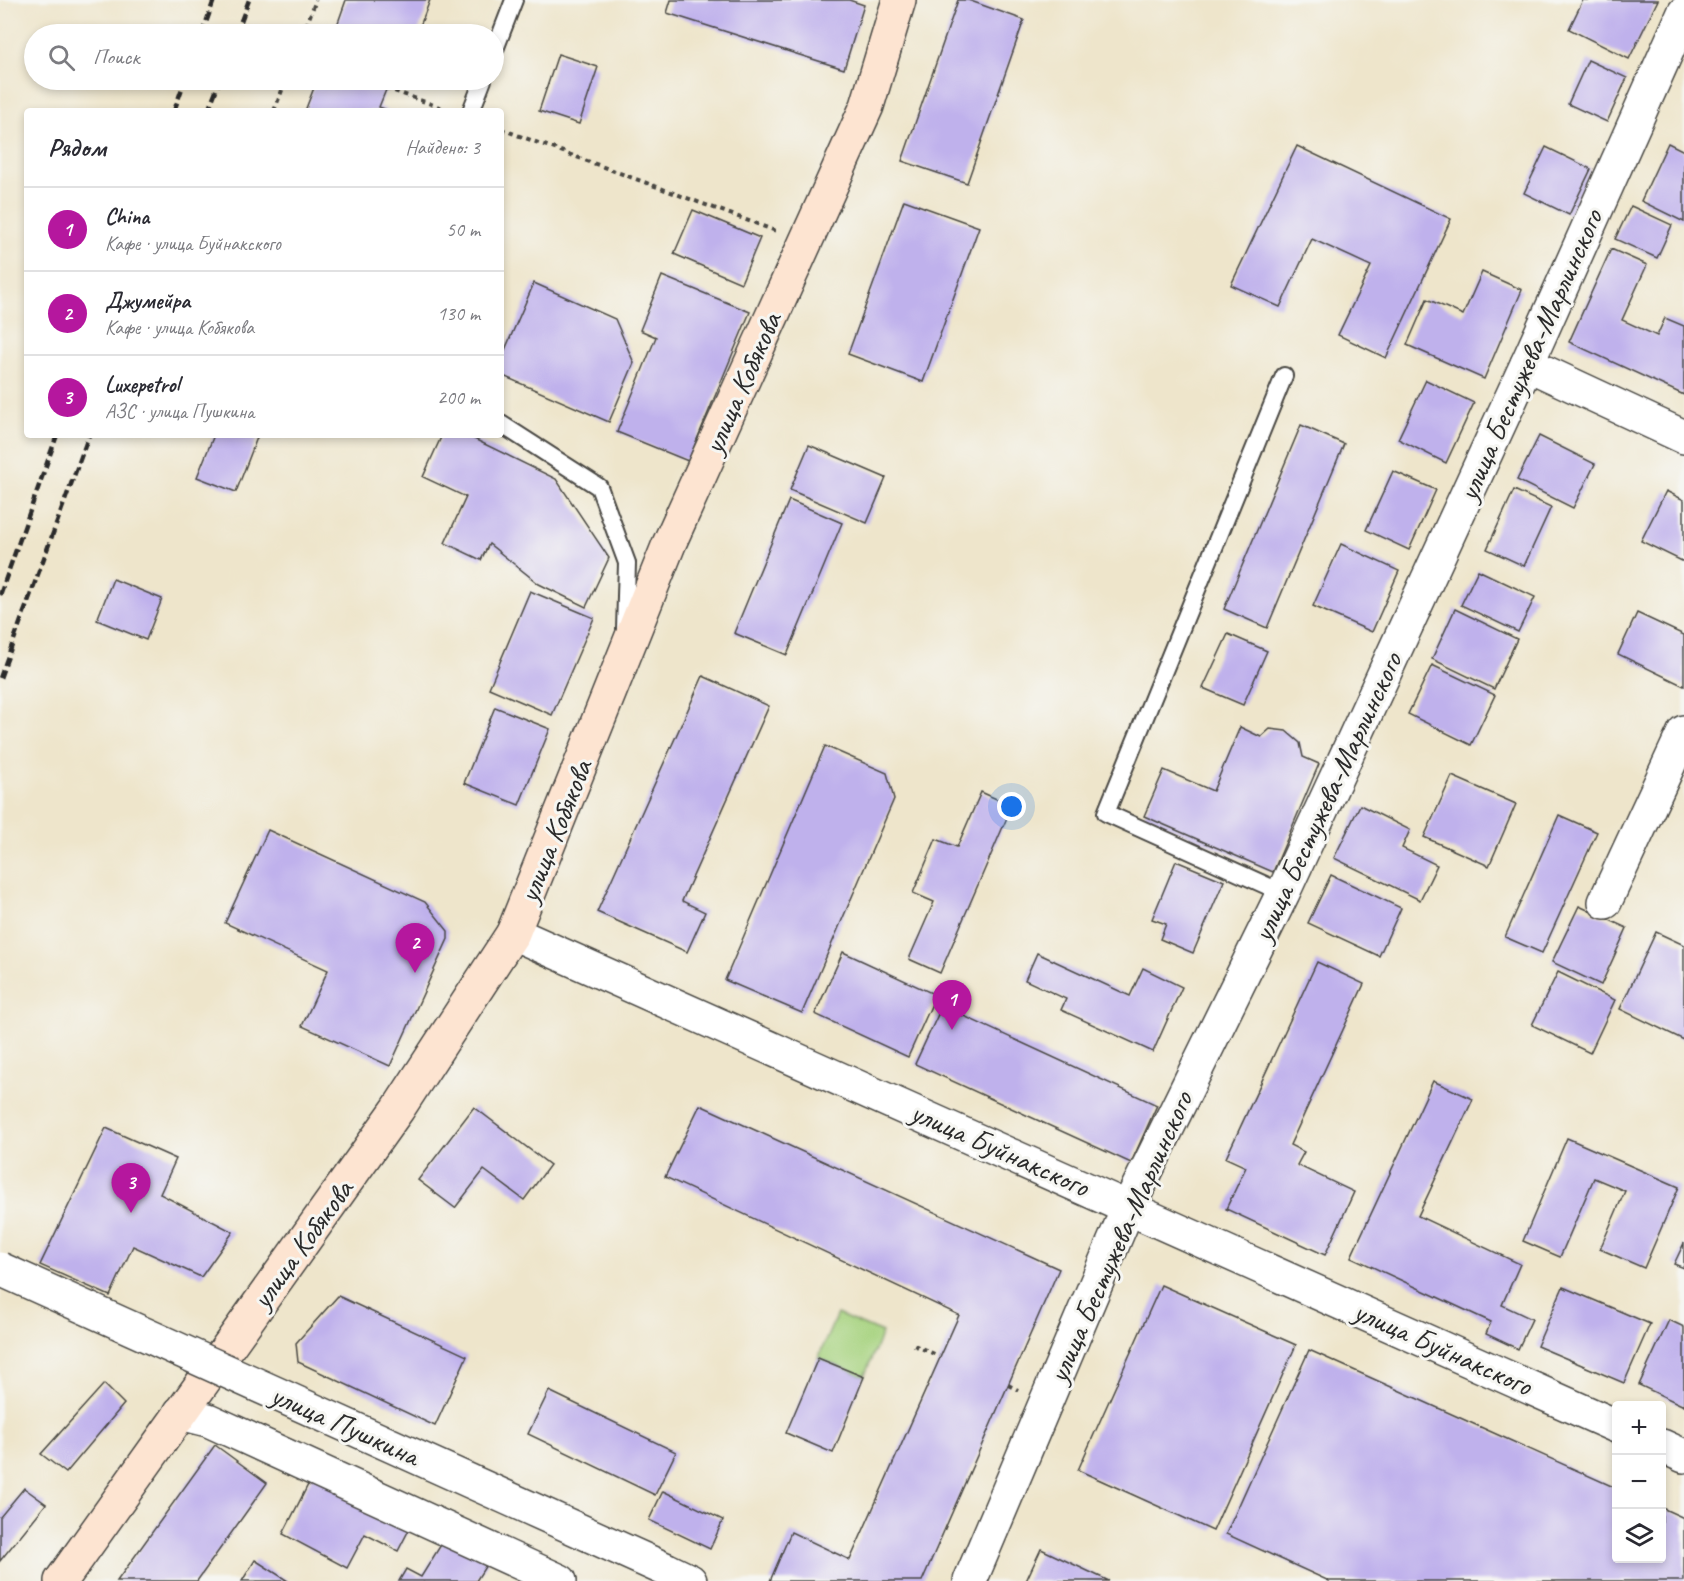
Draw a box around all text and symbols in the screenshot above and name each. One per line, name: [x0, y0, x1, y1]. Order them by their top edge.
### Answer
search box: [24, 24, 504, 90]
icon: search: [45, 41, 78, 74]
text: Поиск: [93, 43, 139, 71]
text: Рядом: [48, 131, 106, 164]
text: Найдено: 3: [405, 135, 480, 160]
street label: улица Бестужева-Марлинского: [1448, 202, 1612, 508]
text: China: [105, 203, 149, 231]
text: 1: [63, 217, 72, 242]
text: 50 m: [446, 217, 480, 242]
text: Кафе · улица Буйнакского: [105, 231, 281, 256]
text: Джумейра: [105, 287, 190, 315]
text: 2: [63, 301, 72, 326]
text: 130 m: [437, 301, 480, 326]
street label: улица Кобякова: [693, 305, 791, 461]
text: Кафе · улица Кобякова: [105, 315, 254, 340]
text: Luxepetrol: [105, 371, 180, 399]
text: 3: [63, 385, 72, 410]
text: 200 m: [437, 385, 480, 410]
text: АЗС · улица Пушкина: [105, 399, 254, 424]
street label: улица Бестужева-Марлинского: [1242, 645, 1411, 949]
street label: улица Кобякова: [508, 752, 601, 910]
your location: [997, 792, 1026, 821]
pin: 2: [396, 924, 434, 973]
pin: 1: [932, 980, 972, 1030]
street label: улица Бестужева-Марлинского: [1038, 1084, 1202, 1390]
street label: улица Буйнакского: [903, 1092, 1096, 1206]
pin: 3: [112, 1164, 150, 1213]
street label: улица Кобякова: [241, 1170, 363, 1318]
street label: улица Буйнакского: [1346, 1291, 1539, 1405]
street label: улица Пушкина: [263, 1375, 427, 1476]
map controls: [1612, 1401, 1666, 1563]
button: +: [1612, 1401, 1666, 1455]
button: −: [1612, 1455, 1666, 1509]
button: layers: [1612, 1509, 1666, 1563]

